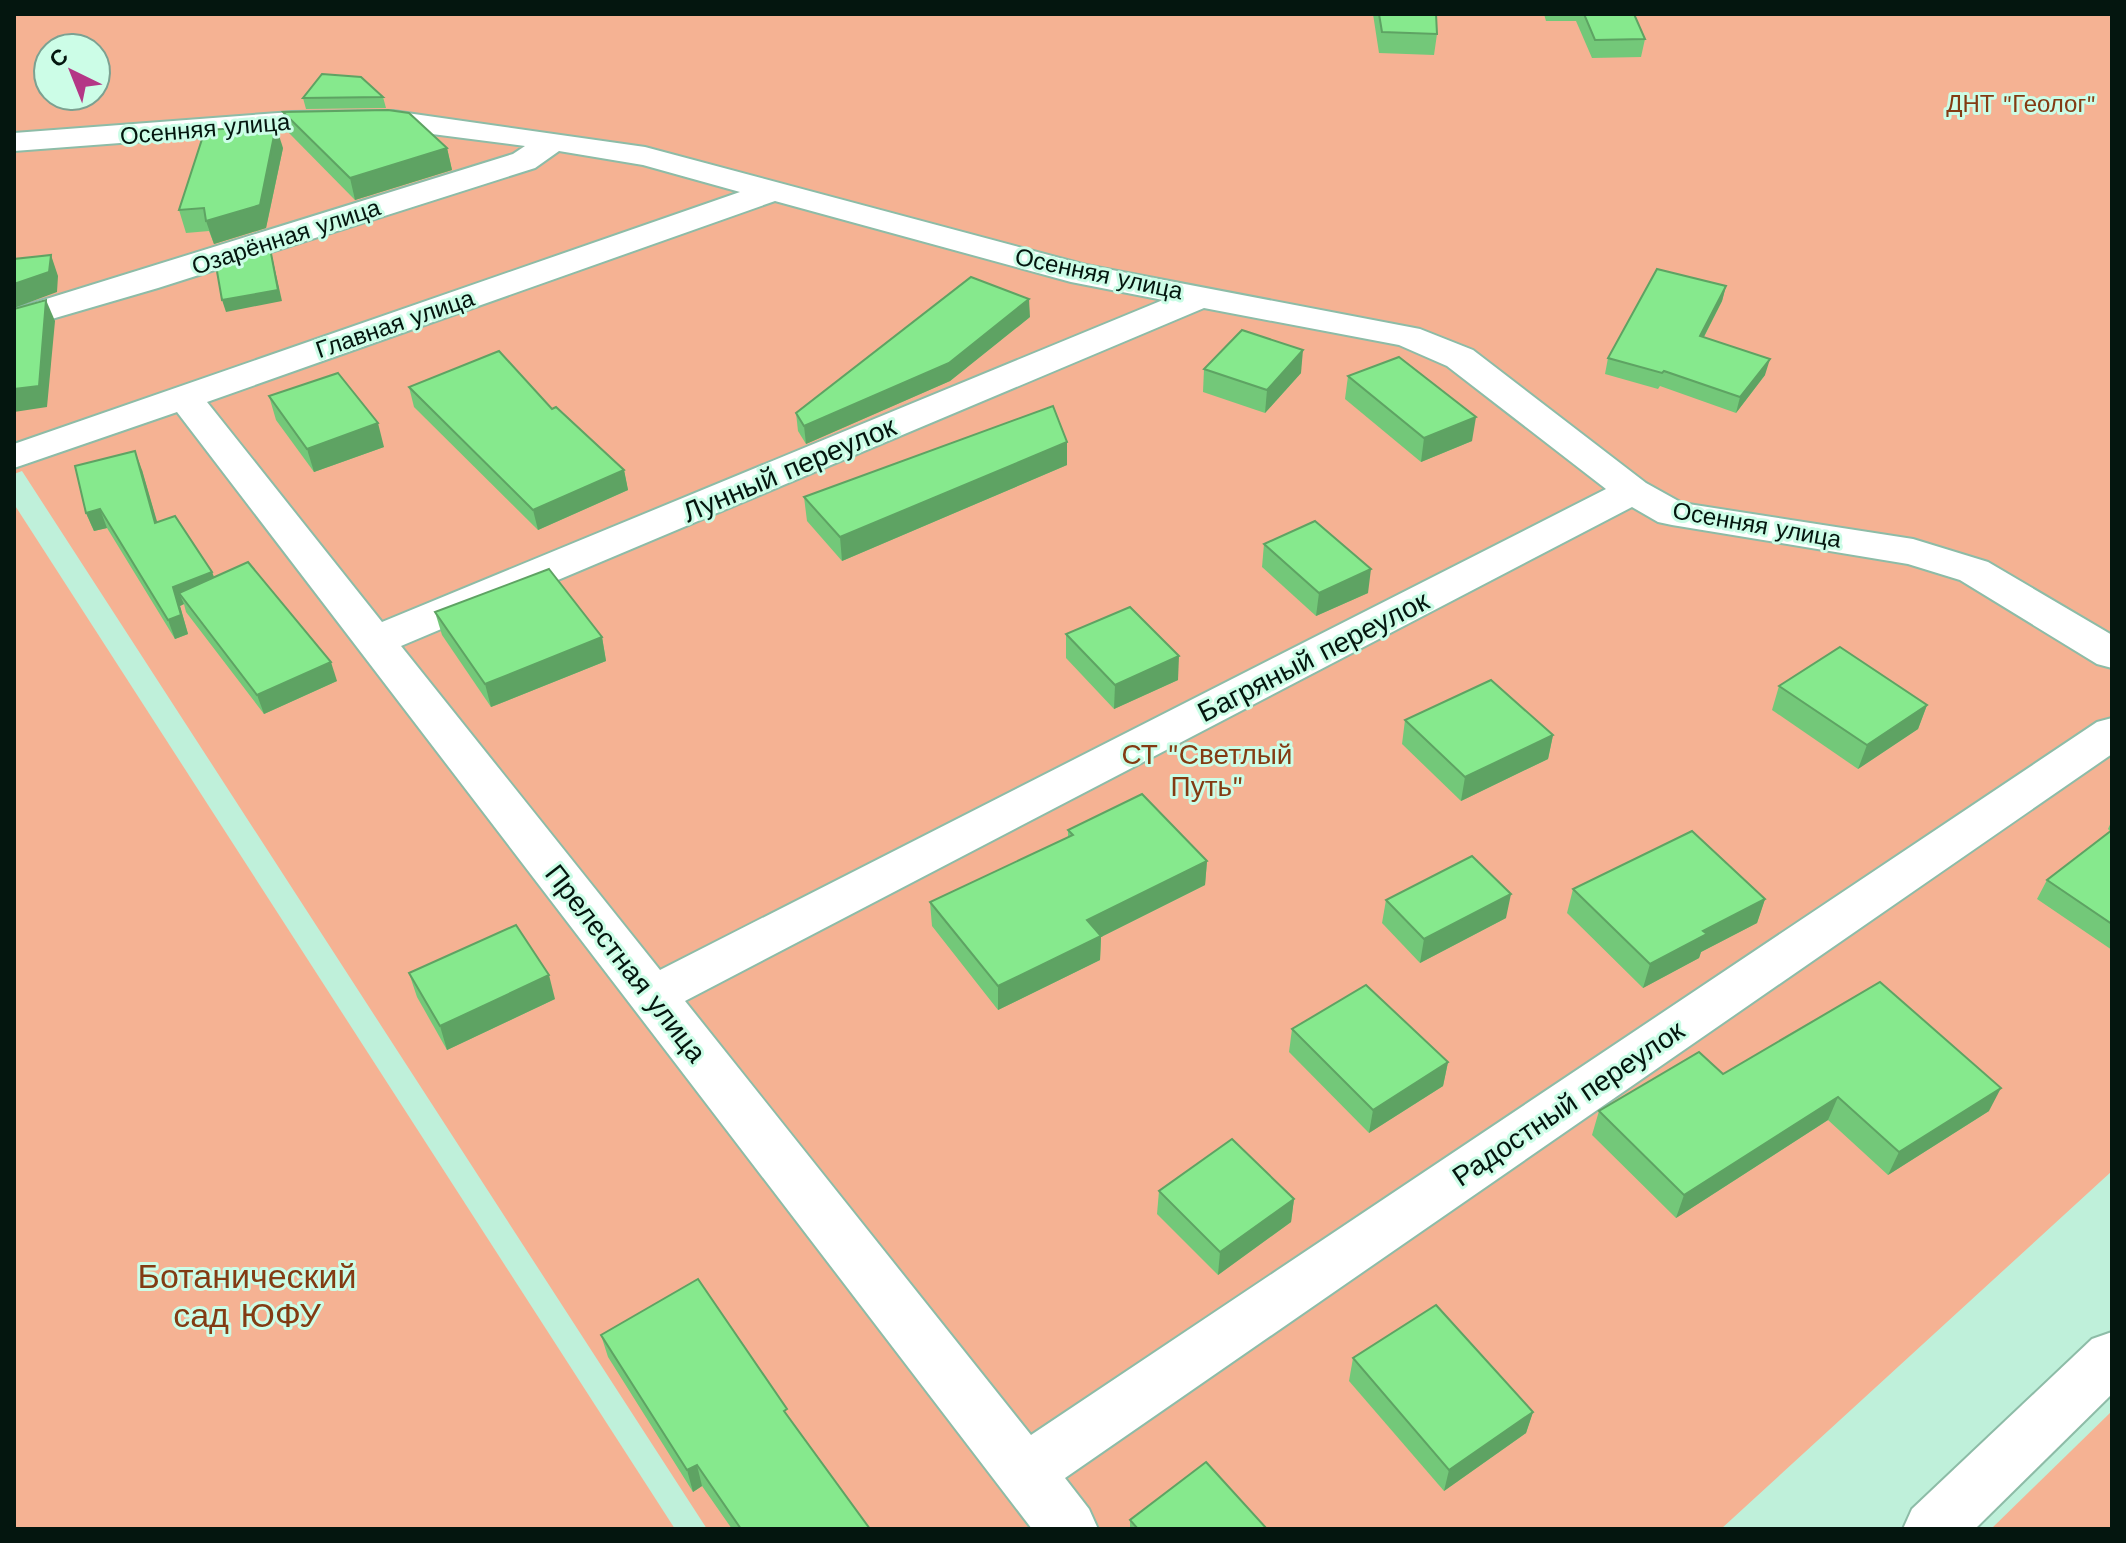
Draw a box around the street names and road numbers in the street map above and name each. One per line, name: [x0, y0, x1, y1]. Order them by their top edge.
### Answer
street label: Осенняя улица: [119, 108, 292, 150]
street label: Озарённая улица: [188, 193, 384, 281]
street label: Осенняя улица: [1013, 243, 1186, 306]
street label: Главная улица: [312, 284, 478, 364]
street label: Лунный переулок: [678, 409, 901, 529]
street label: Осенняя улица: [1671, 496, 1844, 554]
street label: Багряный переулок: [1192, 584, 1435, 729]
street label: Прелестная улица: [538, 858, 713, 1069]
street label: Радостный переулок: [1446, 1013, 1691, 1193]

